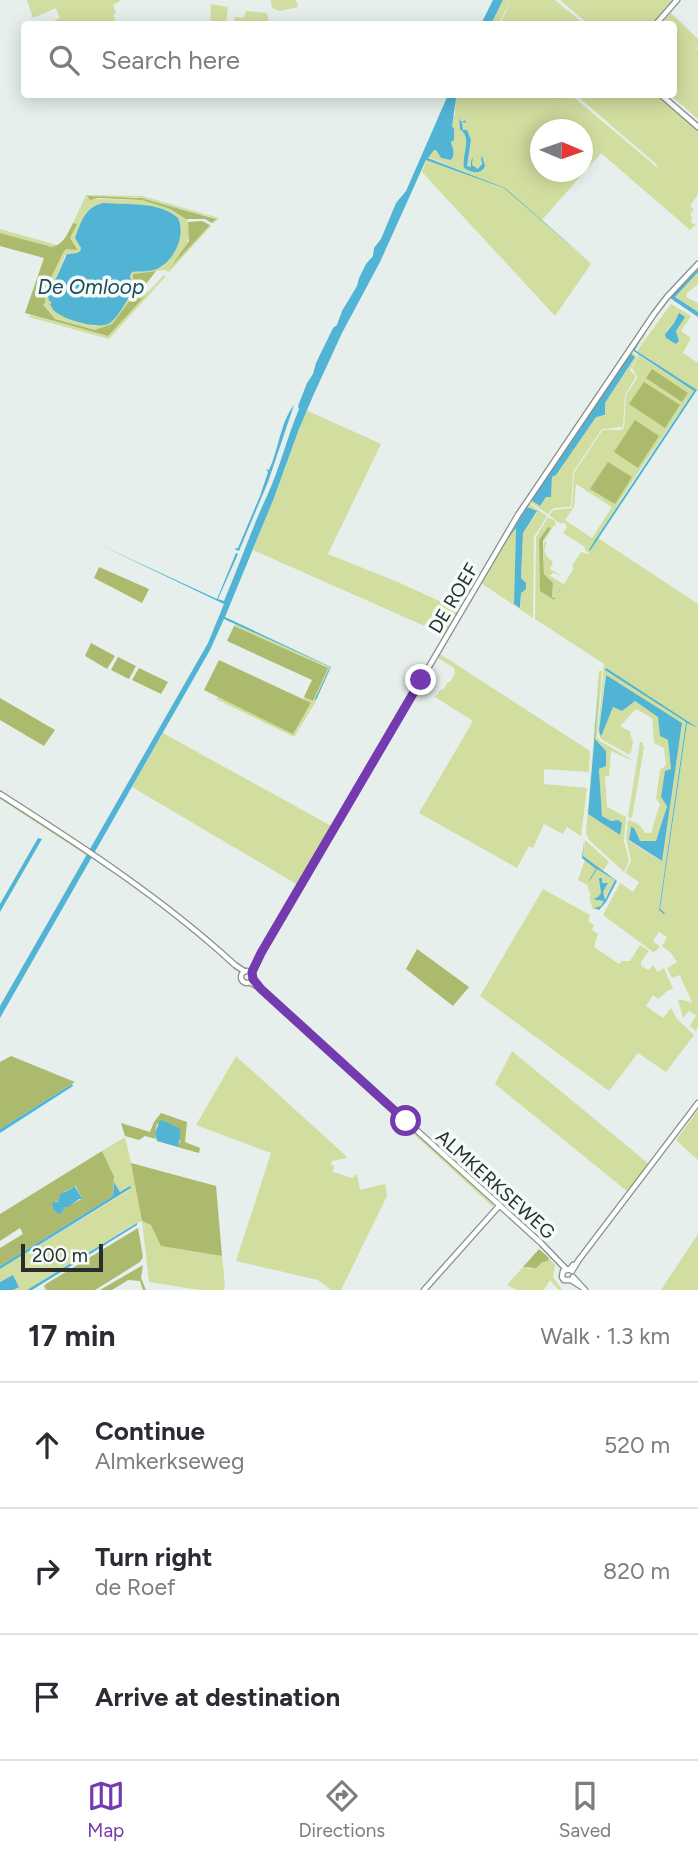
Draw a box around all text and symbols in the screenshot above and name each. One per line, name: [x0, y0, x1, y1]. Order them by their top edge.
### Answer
search box: [21, 21, 677, 98]
icon: search: [45, 41, 83, 79]
text: Search here: [101, 44, 240, 76]
north arrow: [530, 119, 593, 182]
water label: De Omloop: [38, 274, 144, 299]
street label: DE ROEF: [424, 559, 483, 637]
route end: [405, 664, 436, 695]
route start: [390, 1105, 421, 1136]
street label: ALMKERKSEWEG: [431, 1125, 560, 1244]
scale bar: [21, 1241, 103, 1273]
text: 200 m: [32, 1244, 88, 1267]
text: 17 min: [28, 1317, 116, 1354]
text: Walk · 1.3 km: [541, 1322, 670, 1350]
text: Continue: [95, 1415, 205, 1447]
icon: ahead: [28, 1426, 66, 1464]
text: 520 m: [604, 1431, 670, 1459]
text: Almkerkseweg: [95, 1447, 244, 1475]
text: Turn right: [95, 1541, 212, 1573]
icon: right: [28, 1552, 66, 1590]
text: 820 m: [603, 1557, 670, 1585]
text: de Roef: [95, 1573, 176, 1601]
icon: arrive: [28, 1678, 66, 1716]
text: Arrive at destination: [95, 1681, 340, 1713]
tab: Map: [87, 1777, 125, 1842]
tab: Directions: [298, 1777, 385, 1842]
tab: Saved: [559, 1777, 611, 1842]

